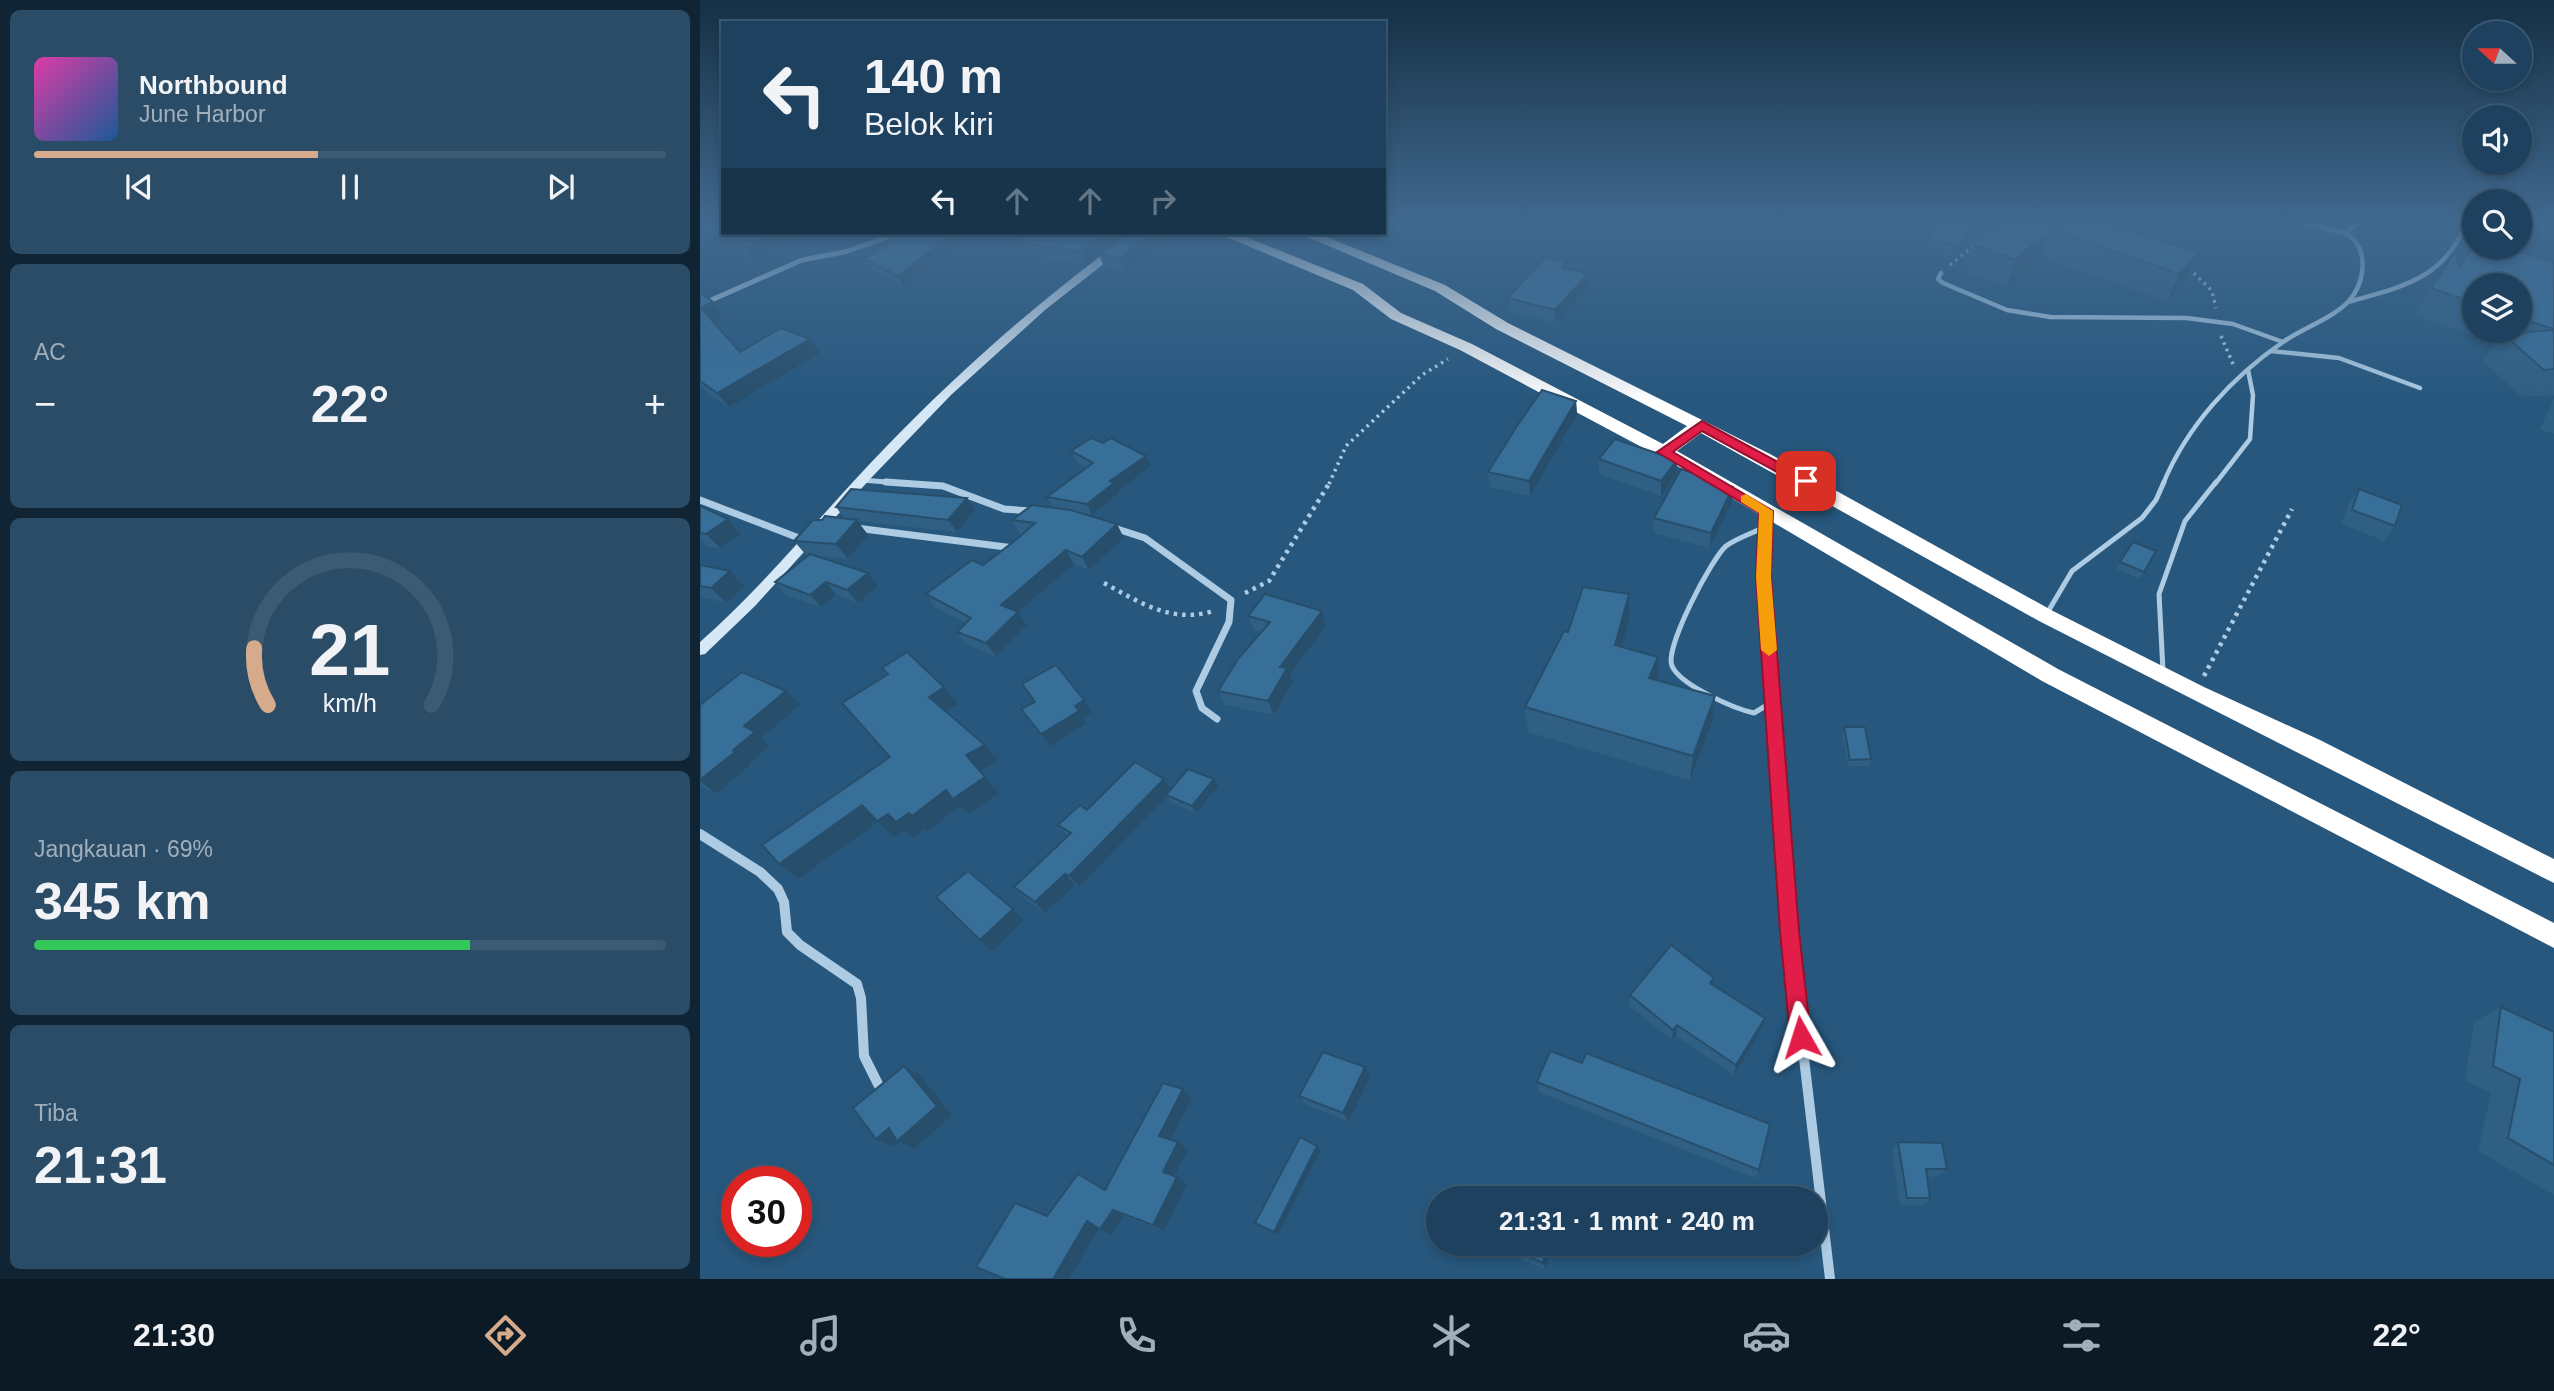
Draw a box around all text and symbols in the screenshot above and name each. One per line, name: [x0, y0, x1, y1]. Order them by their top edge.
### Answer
north arrow: [2462, 21, 2532, 91]
map controls: [2462, 21, 2532, 343]
icon: left: [749, 49, 840, 140]
text: 140 m: [864, 49, 1003, 103]
text: Northbound: [139, 70, 288, 100]
text: June Harbor: [139, 101, 266, 127]
button: sound: [2462, 105, 2532, 175]
text: Belok kiri: [864, 106, 994, 142]
icon: previous: [120, 168, 158, 206]
icon: pause: [331, 168, 369, 206]
icon: next: [542, 168, 580, 206]
icon: left: [925, 182, 963, 220]
icon: ahead: [998, 182, 1036, 220]
icon: ahead: [1071, 182, 1109, 220]
icon: right: [1144, 182, 1182, 220]
button: search: [2462, 189, 2532, 259]
button: layers: [2462, 273, 2532, 343]
text: AC: [34, 339, 66, 365]
text: 22°: [311, 375, 389, 433]
text: −: [34, 383, 56, 425]
text: +: [644, 383, 666, 425]
pin: [1776, 451, 1836, 511]
icon: arrive: [1787, 462, 1825, 500]
text: 21: [310, 610, 390, 691]
text: km/h: [323, 689, 377, 717]
text: Jangkauan · 69%: [34, 836, 213, 862]
text: 345 km: [34, 872, 210, 930]
position arrow: [1764, 1000, 1838, 1074]
text: Tiba: [34, 1100, 78, 1126]
text: 21:31: [34, 1136, 167, 1194]
speed limit sign: 30: [721, 1166, 812, 1257]
text: 21:31 · 1 mnt · 240 m: [1499, 1206, 1755, 1236]
icon: directions: [481, 1311, 530, 1360]
icon: music: [796, 1311, 845, 1360]
icon: phone: [1112, 1311, 1161, 1360]
icon: climate: [1427, 1311, 1476, 1360]
icon: car: [1742, 1311, 1791, 1360]
icon: filters: [2057, 1311, 2106, 1360]
text: 21:30: [133, 1317, 215, 1353]
text: 22°: [2372, 1317, 2421, 1353]

